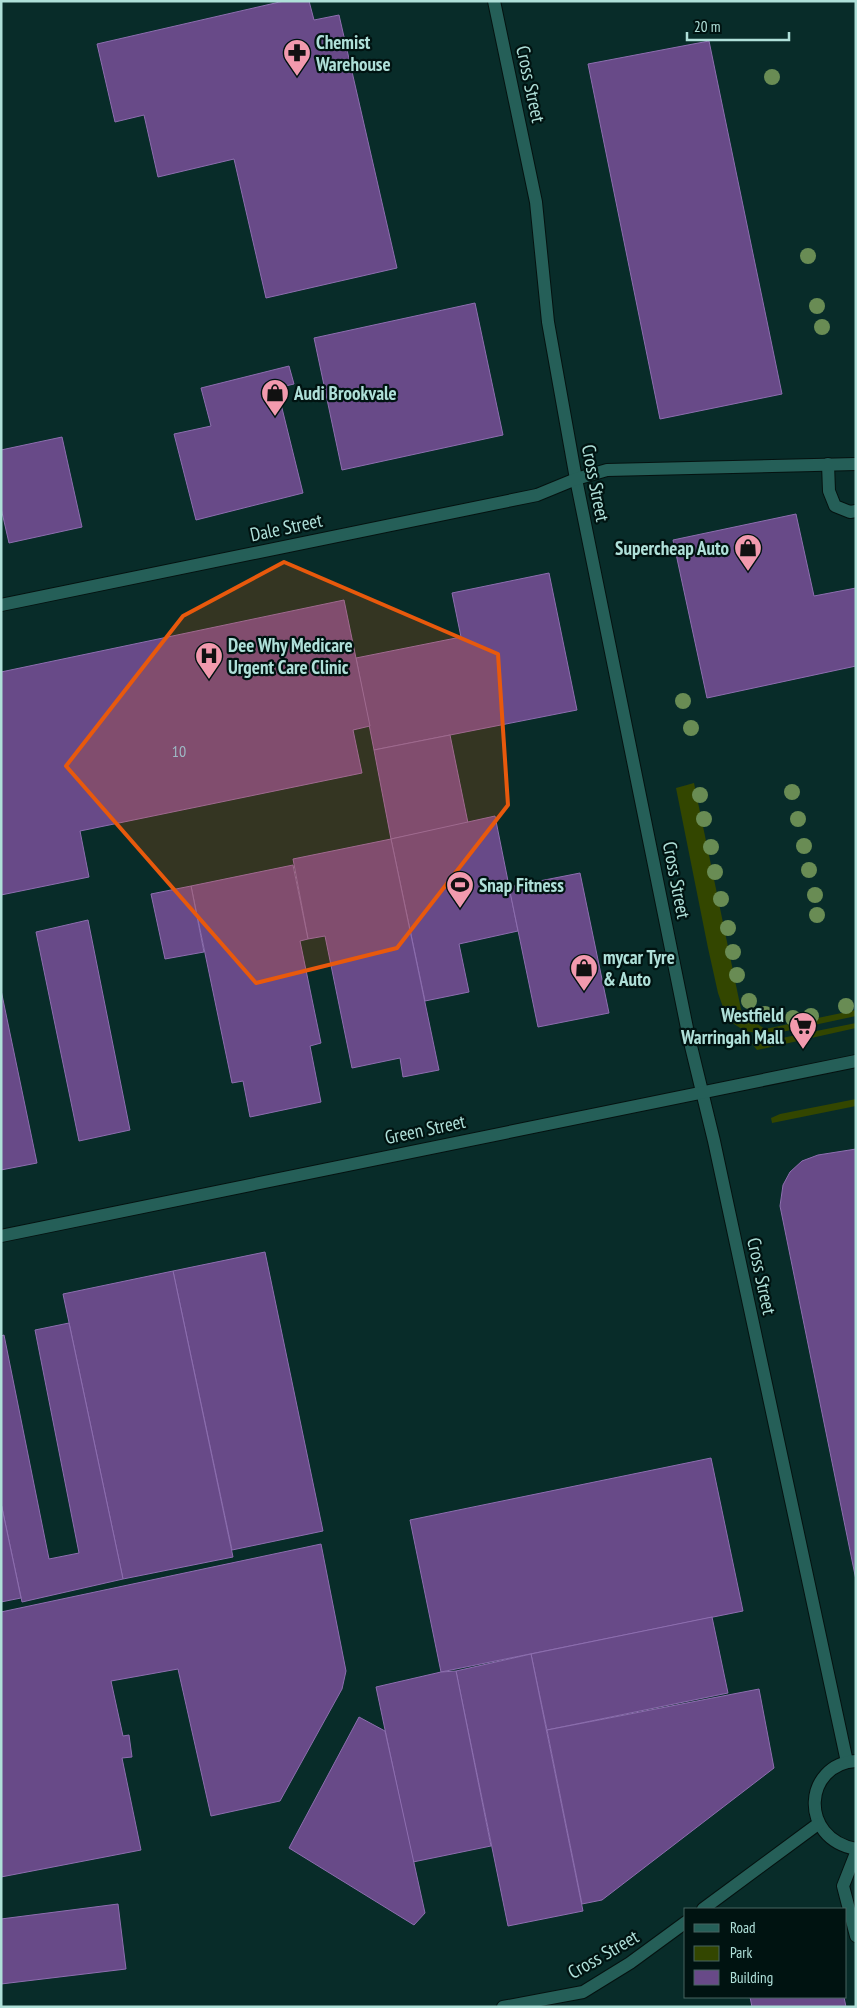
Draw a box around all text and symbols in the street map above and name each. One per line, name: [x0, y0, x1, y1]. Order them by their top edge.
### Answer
scale bar: [687, 10, 790, 42]
text: 20 m: [694, 17, 720, 36]
place label: Chemist Warehouse: [315, 30, 391, 76]
pharmacy icon: Chemist Warehouse: [282, 38, 312, 77]
street label: Cross Street: [511, 43, 551, 125]
shop icon: Audi Brookvale: [260, 378, 290, 417]
place label: Audi Brookvale: [293, 381, 397, 405]
street label: Cross Street: [577, 442, 615, 524]
street label: Dale Street: [248, 507, 325, 546]
shop icon: Supercheap Auto: [733, 533, 763, 572]
place label: Supercheap Auto: [615, 536, 729, 560]
place label: Dee Why Medicare Urgent Care Clinic: [228, 633, 353, 679]
hospital icon: Dee Why Medicare Urgent Care Clinic: [194, 641, 224, 680]
house number: 10: [172, 741, 186, 761]
street label: Cross Street: [658, 839, 696, 921]
sports icon: Snap Fitness: [445, 870, 475, 909]
place label: Snap Fitness: [479, 873, 564, 897]
place label: mycar Tyre & Auto: [603, 945, 675, 991]
shop icon: mycar Tyre & Auto: [569, 953, 599, 992]
place label: Westfield Warringah Mall: [680, 1003, 784, 1049]
supermarket icon: Westfield Warringah Mall: [788, 1011, 818, 1050]
street label: Green Street: [383, 1109, 468, 1149]
street label: Cross Street: [742, 1235, 782, 1317]
legend: [684, 1908, 847, 1998]
text: Road: [730, 1918, 756, 1937]
street label: Cross Street: [563, 1924, 643, 1984]
text: Park: [730, 1943, 752, 1962]
text: Building: [730, 1968, 773, 1987]

